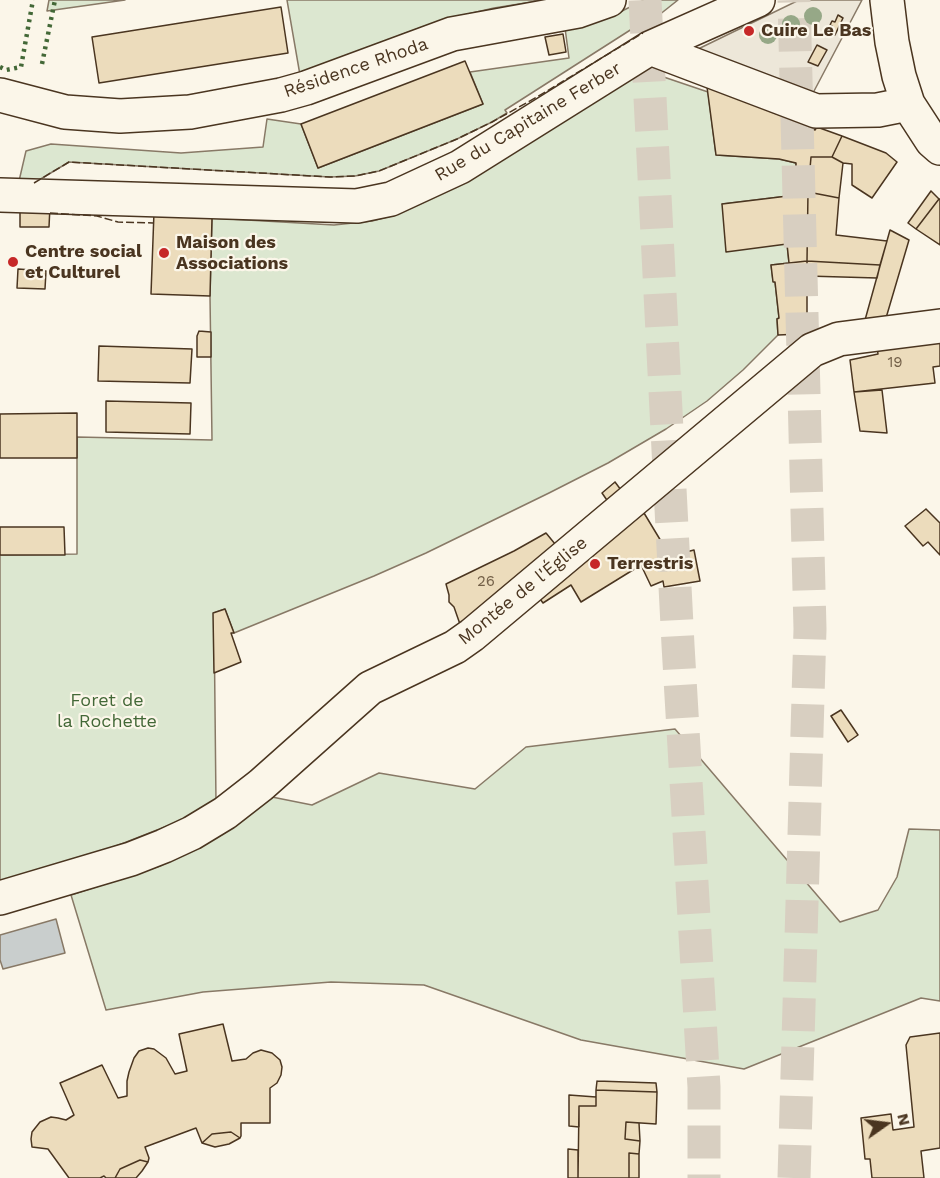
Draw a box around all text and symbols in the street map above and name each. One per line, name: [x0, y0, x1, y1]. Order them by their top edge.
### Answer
place label: Cuire Le Bas: [761, 20, 871, 42]
marker: Cuire Le Bas: [742, 24, 756, 38]
street label: Résidence Rhoda: [281, 33, 431, 103]
street label: Rue du Capitaine Ferber: [431, 58, 625, 186]
place label: Maison des Associations: [176, 232, 288, 274]
place label: Centre social et Culturel: [25, 241, 142, 284]
marker: Maison des Associations: [157, 246, 171, 260]
marker: Centre social et Culturel: [6, 255, 20, 269]
house number: 19: [887, 354, 903, 372]
street label: Montée de l'Église: [454, 532, 592, 650]
place label: Terrestris: [607, 553, 693, 575]
marker: Terrestris: [588, 557, 602, 571]
house number: 26: [477, 573, 495, 591]
park label: Foret de la Rochette: [57, 690, 157, 732]
north arrow: [856, 1094, 916, 1154]
text: N: [893, 1111, 915, 1128]

